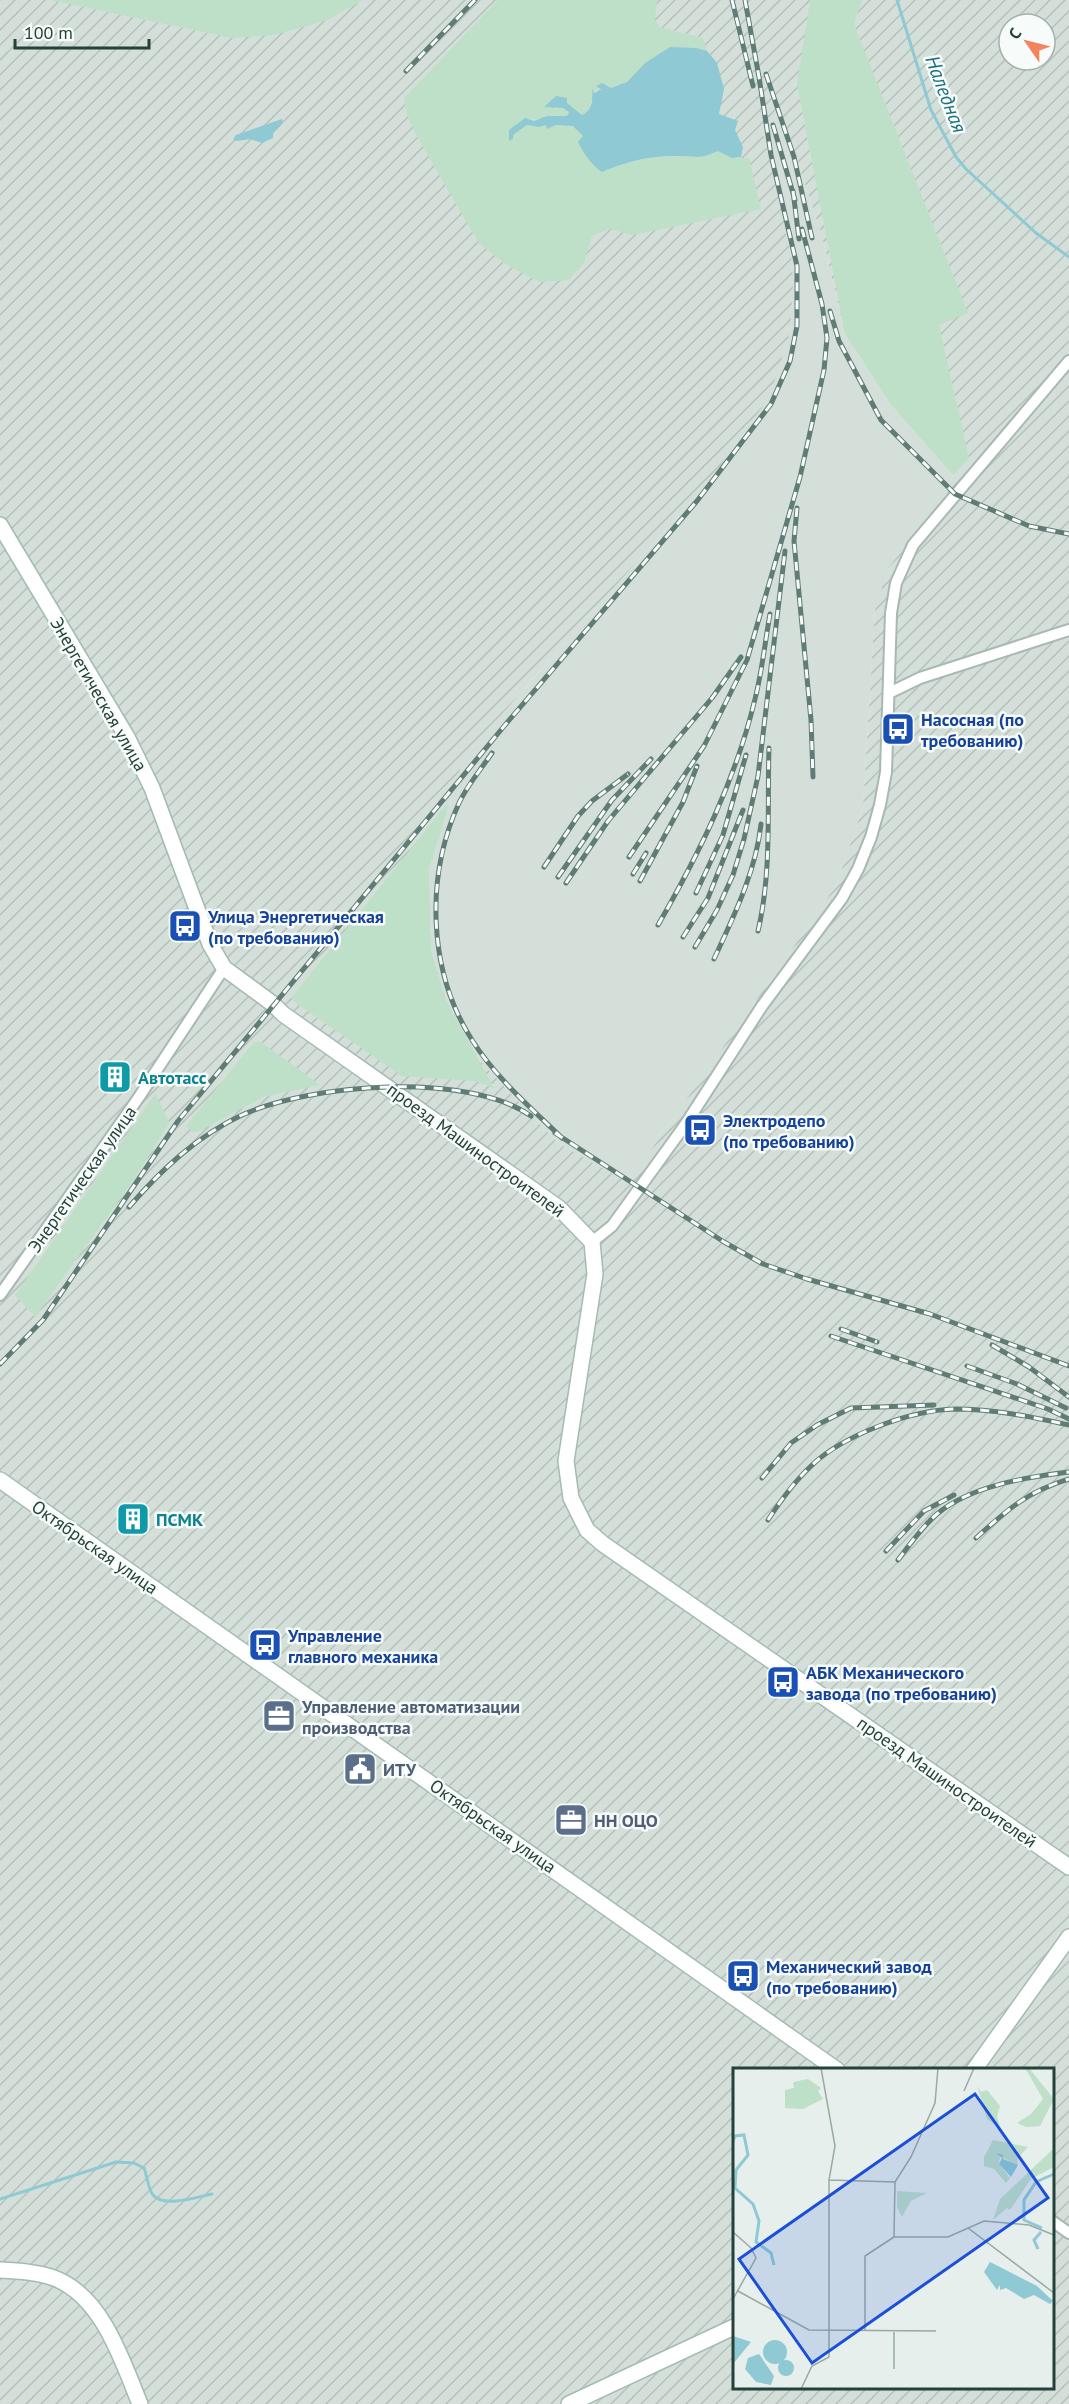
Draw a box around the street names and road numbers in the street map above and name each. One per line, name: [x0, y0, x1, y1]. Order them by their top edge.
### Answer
street label: Энергетическая улица: [46, 613, 152, 775]
street label: проезд Машиностроителей: [383, 1078, 569, 1222]
street label: Энергетическая улица: [23, 1101, 141, 1257]
street label: Октябрьская улица: [27, 1495, 163, 1599]
street label: проезд Машиностроителей: [853, 1711, 1041, 1853]
street label: Октябрьская улица: [425, 1774, 561, 1878]

